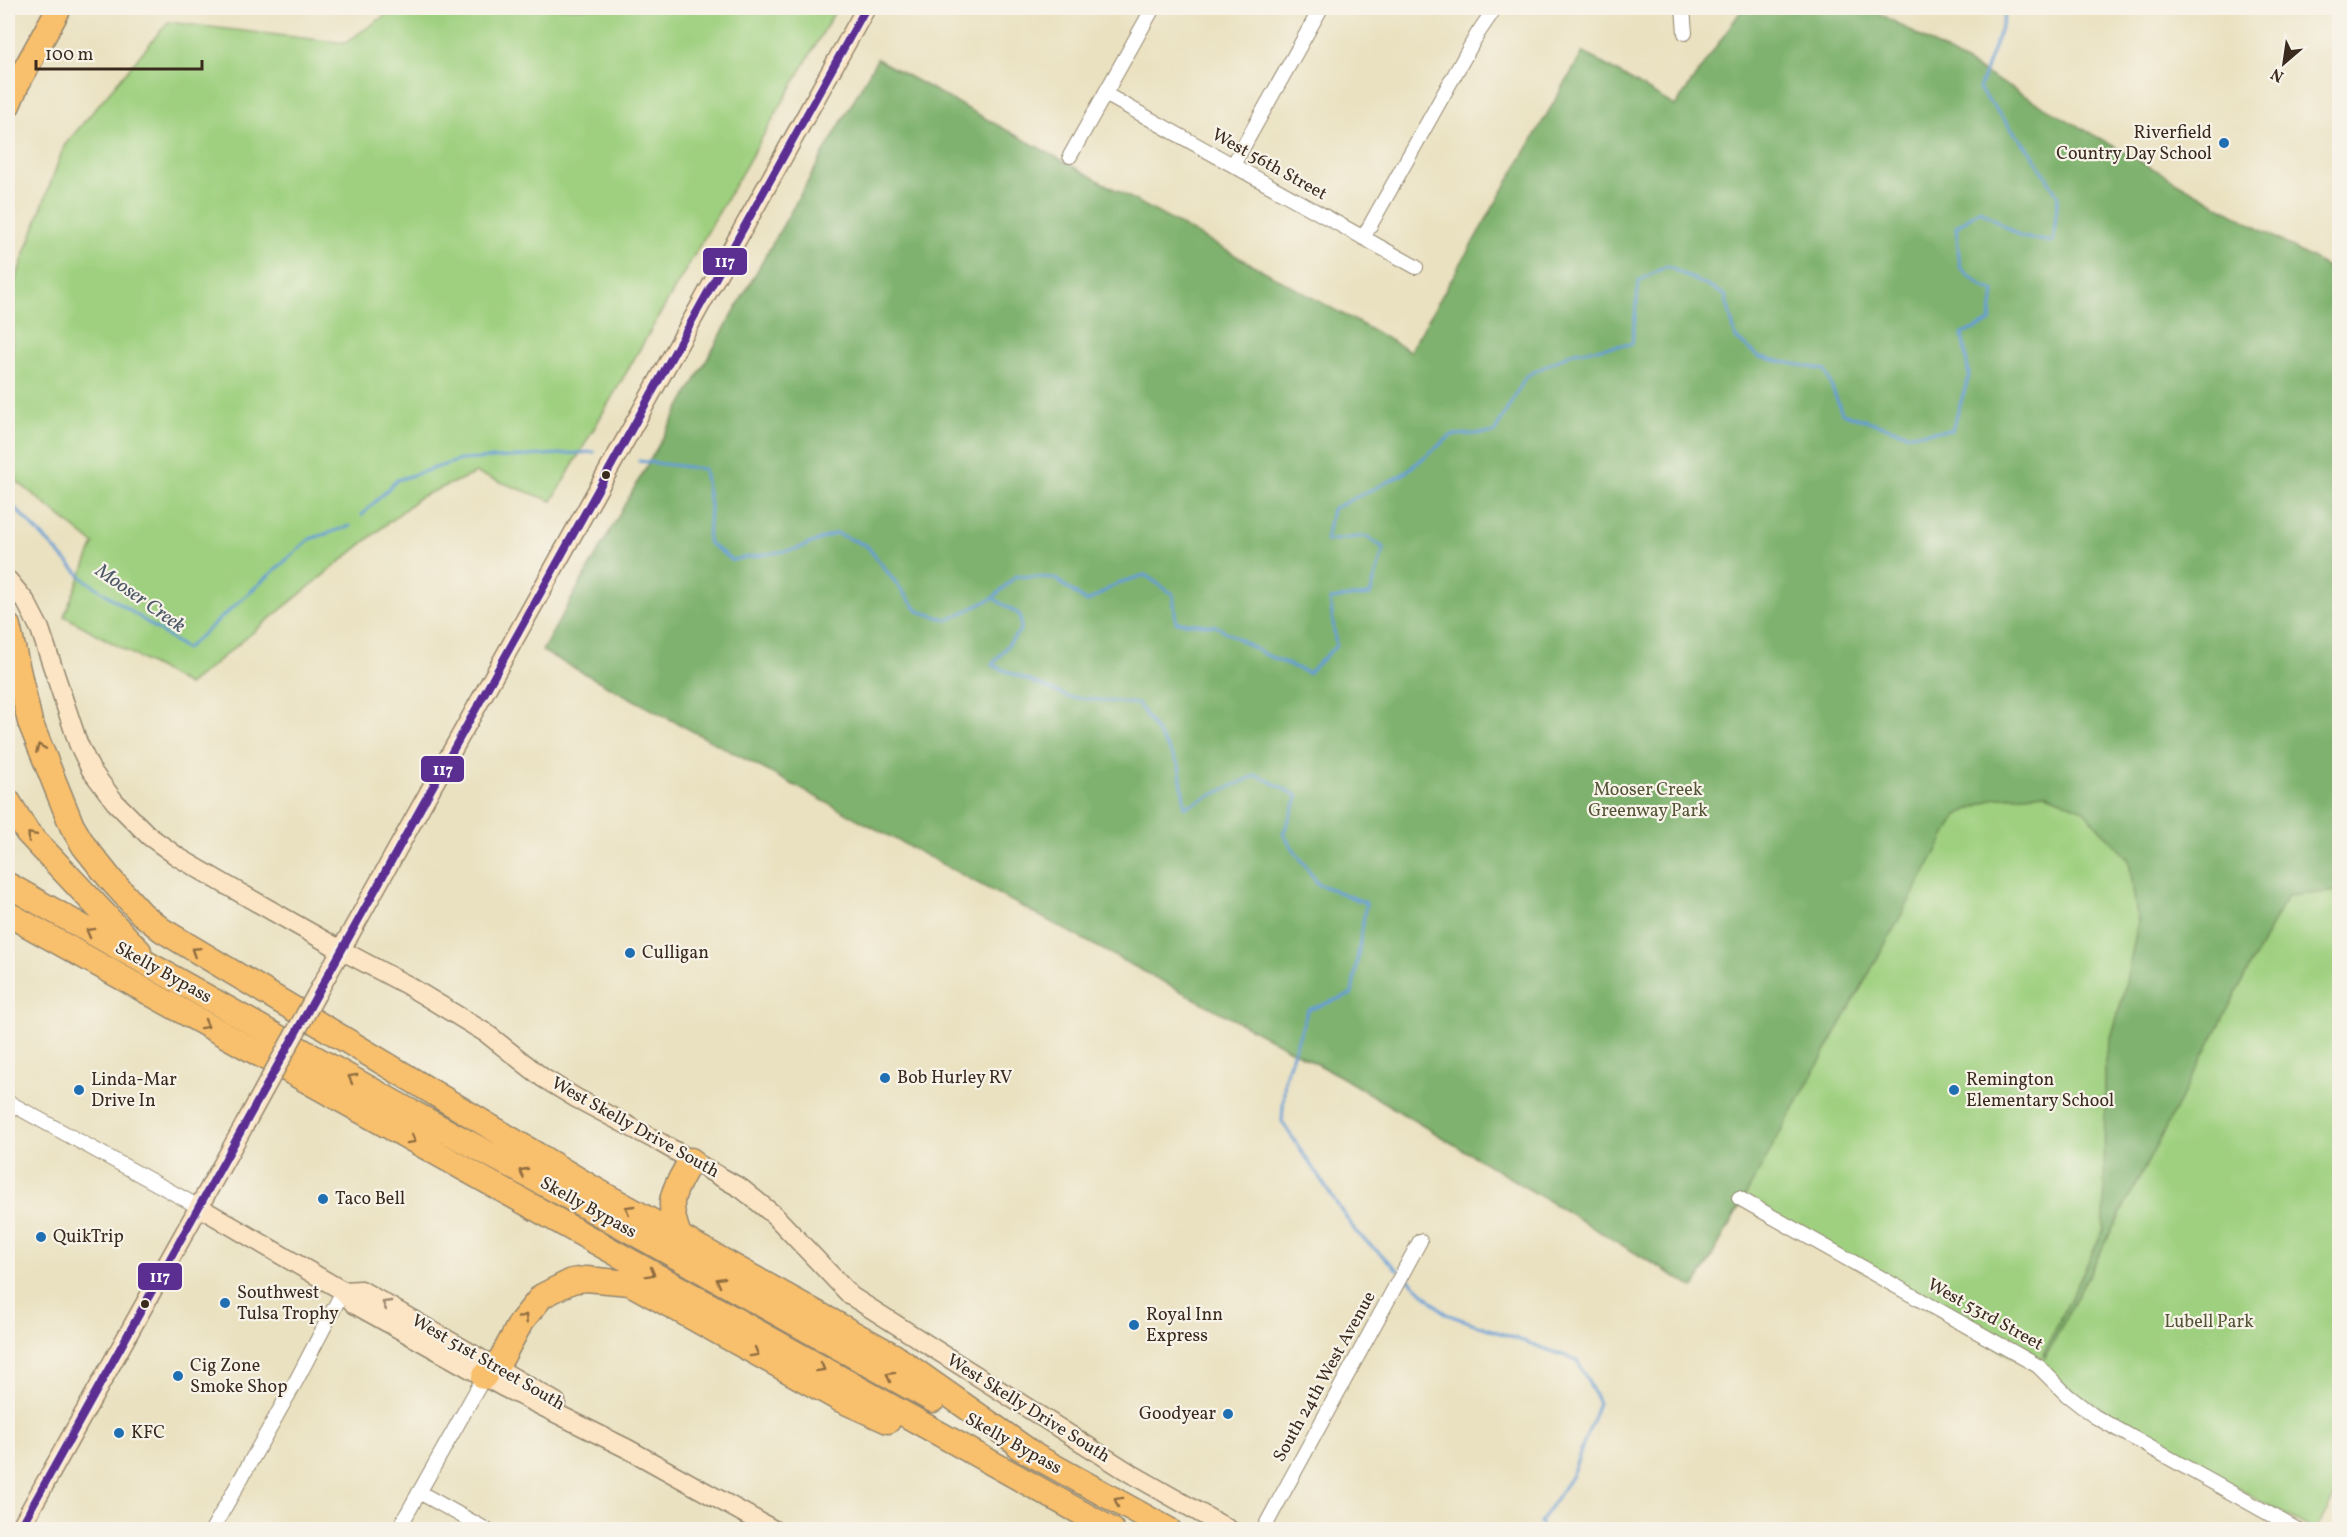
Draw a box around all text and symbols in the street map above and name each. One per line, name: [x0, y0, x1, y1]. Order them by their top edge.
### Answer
scale bar: [36, 33, 202, 71]
north arrow: [2254, 33, 2314, 93]
text: 100 m: [45, 43, 94, 68]
text: N: [2267, 62, 2288, 87]
place label: Riverfield Country Day School: [2056, 121, 2212, 167]
street label: West 56th Street: [1207, 123, 1331, 207]
marker: Riverfield Country Day School: [2217, 136, 2231, 150]
line badge: 117: [702, 247, 748, 276]
text: 117: [715, 252, 736, 274]
unlabelled marker: [600, 469, 612, 481]
water label: Mooser Creek: [88, 557, 191, 640]
one-way arrow: [35, 743, 47, 754]
line badge: 117: [420, 755, 465, 783]
text: 117: [433, 760, 454, 782]
park label: Mooser Creek Greenway Park: [1588, 778, 1708, 824]
one-way arrow: [27, 832, 38, 843]
one-way arrow: [86, 928, 96, 939]
street label: Skelly Bypass: [110, 936, 216, 1010]
place label: Culligan: [642, 941, 709, 966]
one-way arrow: [191, 946, 201, 958]
marker: Culligan: [623, 946, 637, 960]
one-way arrow: [199, 1018, 209, 1029]
place label: Bob Hurley RV: [897, 1066, 1012, 1091]
place label: Linda-Mar Drive In: [91, 1068, 177, 1114]
place label: Remington Elementary School: [1966, 1068, 2114, 1114]
street label: West Skelly Drive South: [546, 1071, 724, 1185]
marker: Bob Hurley RV: [878, 1071, 892, 1085]
one-way arrow: [347, 1074, 358, 1086]
marker: Linda-Mar Drive In: [72, 1083, 86, 1097]
marker: Remington Elementary School: [1947, 1083, 1961, 1097]
one-way arrow: [406, 1133, 416, 1144]
one-way arrow: [518, 1168, 529, 1179]
street label: Skelly Bypass: [535, 1171, 641, 1245]
place label: Taco Bell: [335, 1187, 405, 1212]
marker: Taco Bell: [316, 1192, 330, 1206]
one-way arrow: [625, 1205, 635, 1216]
place label: QuikTrip: [53, 1225, 124, 1250]
marker: QuikTrip: [34, 1230, 48, 1244]
line badge: 117: [137, 1262, 183, 1291]
one-way arrow: [644, 1266, 655, 1278]
text: 117: [150, 1267, 171, 1289]
street label: West 53rd Street: [1922, 1273, 2048, 1357]
one-way arrow: [715, 1277, 726, 1288]
place label: Southwest Tulsa Trophy: [237, 1281, 339, 1327]
street label: South 24th West Avenue: [1268, 1287, 1382, 1467]
marker: Southwest Tulsa Trophy: [218, 1296, 232, 1310]
unlabelled marker: [139, 1298, 151, 1310]
one-way arrow: [382, 1300, 392, 1312]
place label: Royal Inn Express: [1146, 1303, 1223, 1349]
street label: West 51st Street South: [407, 1309, 570, 1417]
park label: Lubell Park: [2164, 1310, 2254, 1335]
one-way arrow: [517, 1314, 528, 1325]
marker: Royal Inn Express: [1127, 1318, 1141, 1332]
one-way arrow: [748, 1346, 759, 1357]
street label: West Skelly Drive South: [941, 1348, 1115, 1470]
place label: Cig Zone Smoke Shop: [190, 1354, 288, 1400]
one-way arrow: [815, 1361, 825, 1372]
marker: Cig Zone Smoke Shop: [171, 1369, 185, 1383]
one-way arrow: [886, 1372, 896, 1383]
place label: Goodyear: [1139, 1402, 1216, 1427]
street label: Skelly Bypass: [960, 1407, 1066, 1481]
marker: Goodyear: [1221, 1407, 1235, 1421]
place label: KFC: [131, 1421, 165, 1446]
marker: KFC: [112, 1426, 126, 1440]
one-way arrow: [1114, 1497, 1124, 1508]

